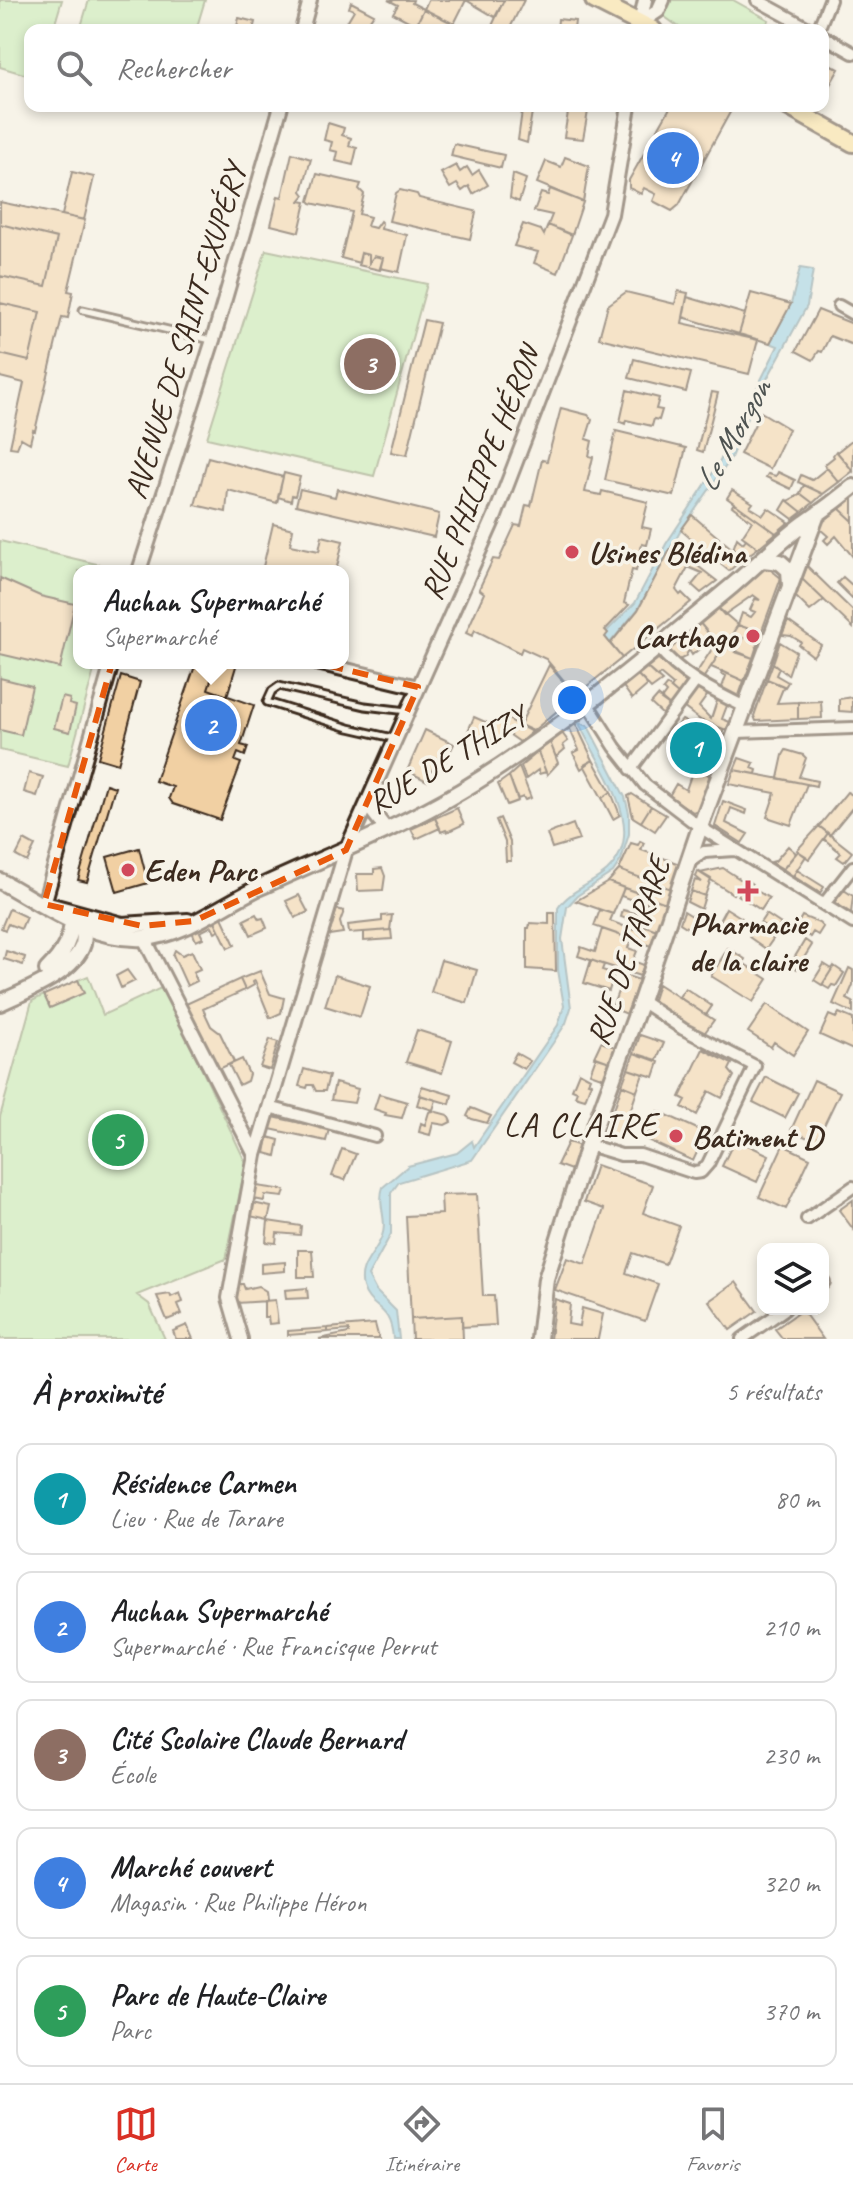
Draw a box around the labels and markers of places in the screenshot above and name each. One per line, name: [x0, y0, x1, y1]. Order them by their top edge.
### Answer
pin: 4: [647, 128, 699, 188]
pin: 3: [344, 334, 396, 394]
place label: Usines Blédina: [588, 532, 749, 573]
marker: Usines Blédina: [563, 543, 581, 561]
place label: Carthago: [634, 616, 739, 657]
marker: Carthago: [744, 627, 762, 645]
pin: 2: [185, 695, 237, 755]
pin: 1: [670, 718, 722, 778]
place label: Eden Parc: [144, 850, 259, 891]
marker: Eden Parc: [119, 861, 137, 879]
marker: Pharmacie de la claire: [739, 882, 757, 900]
place label: Pharmacie de la claire: [689, 903, 809, 981]
pin: 5: [92, 1110, 144, 1170]
place label: Batiment D: [692, 1116, 825, 1157]
marker: Batiment D: [667, 1127, 685, 1145]

